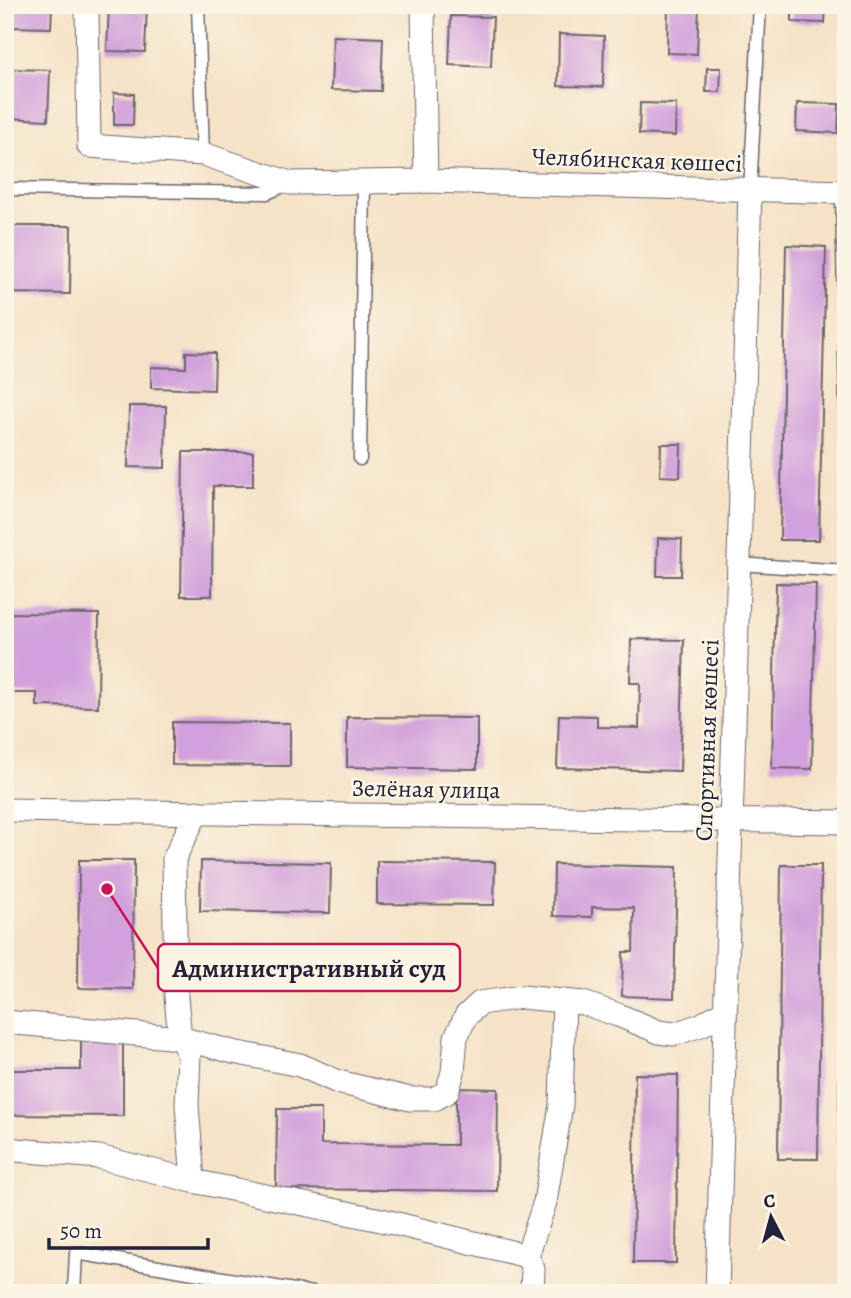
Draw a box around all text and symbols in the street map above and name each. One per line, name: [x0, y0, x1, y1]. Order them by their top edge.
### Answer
street label: Челябинская көшесі: [531, 140, 743, 180]
street label: Спортивная көшесі: [687, 638, 727, 842]
street label: Зелёная улица: [351, 772, 501, 806]
callout: Административный суд: [158, 944, 460, 991]
text: Административный суд: [171, 951, 446, 986]
north arrow: [736, 1182, 806, 1252]
text: С: [762, 1188, 777, 1215]
scale bar: [49, 1207, 208, 1251]
text: 50 m: [60, 1217, 102, 1245]

